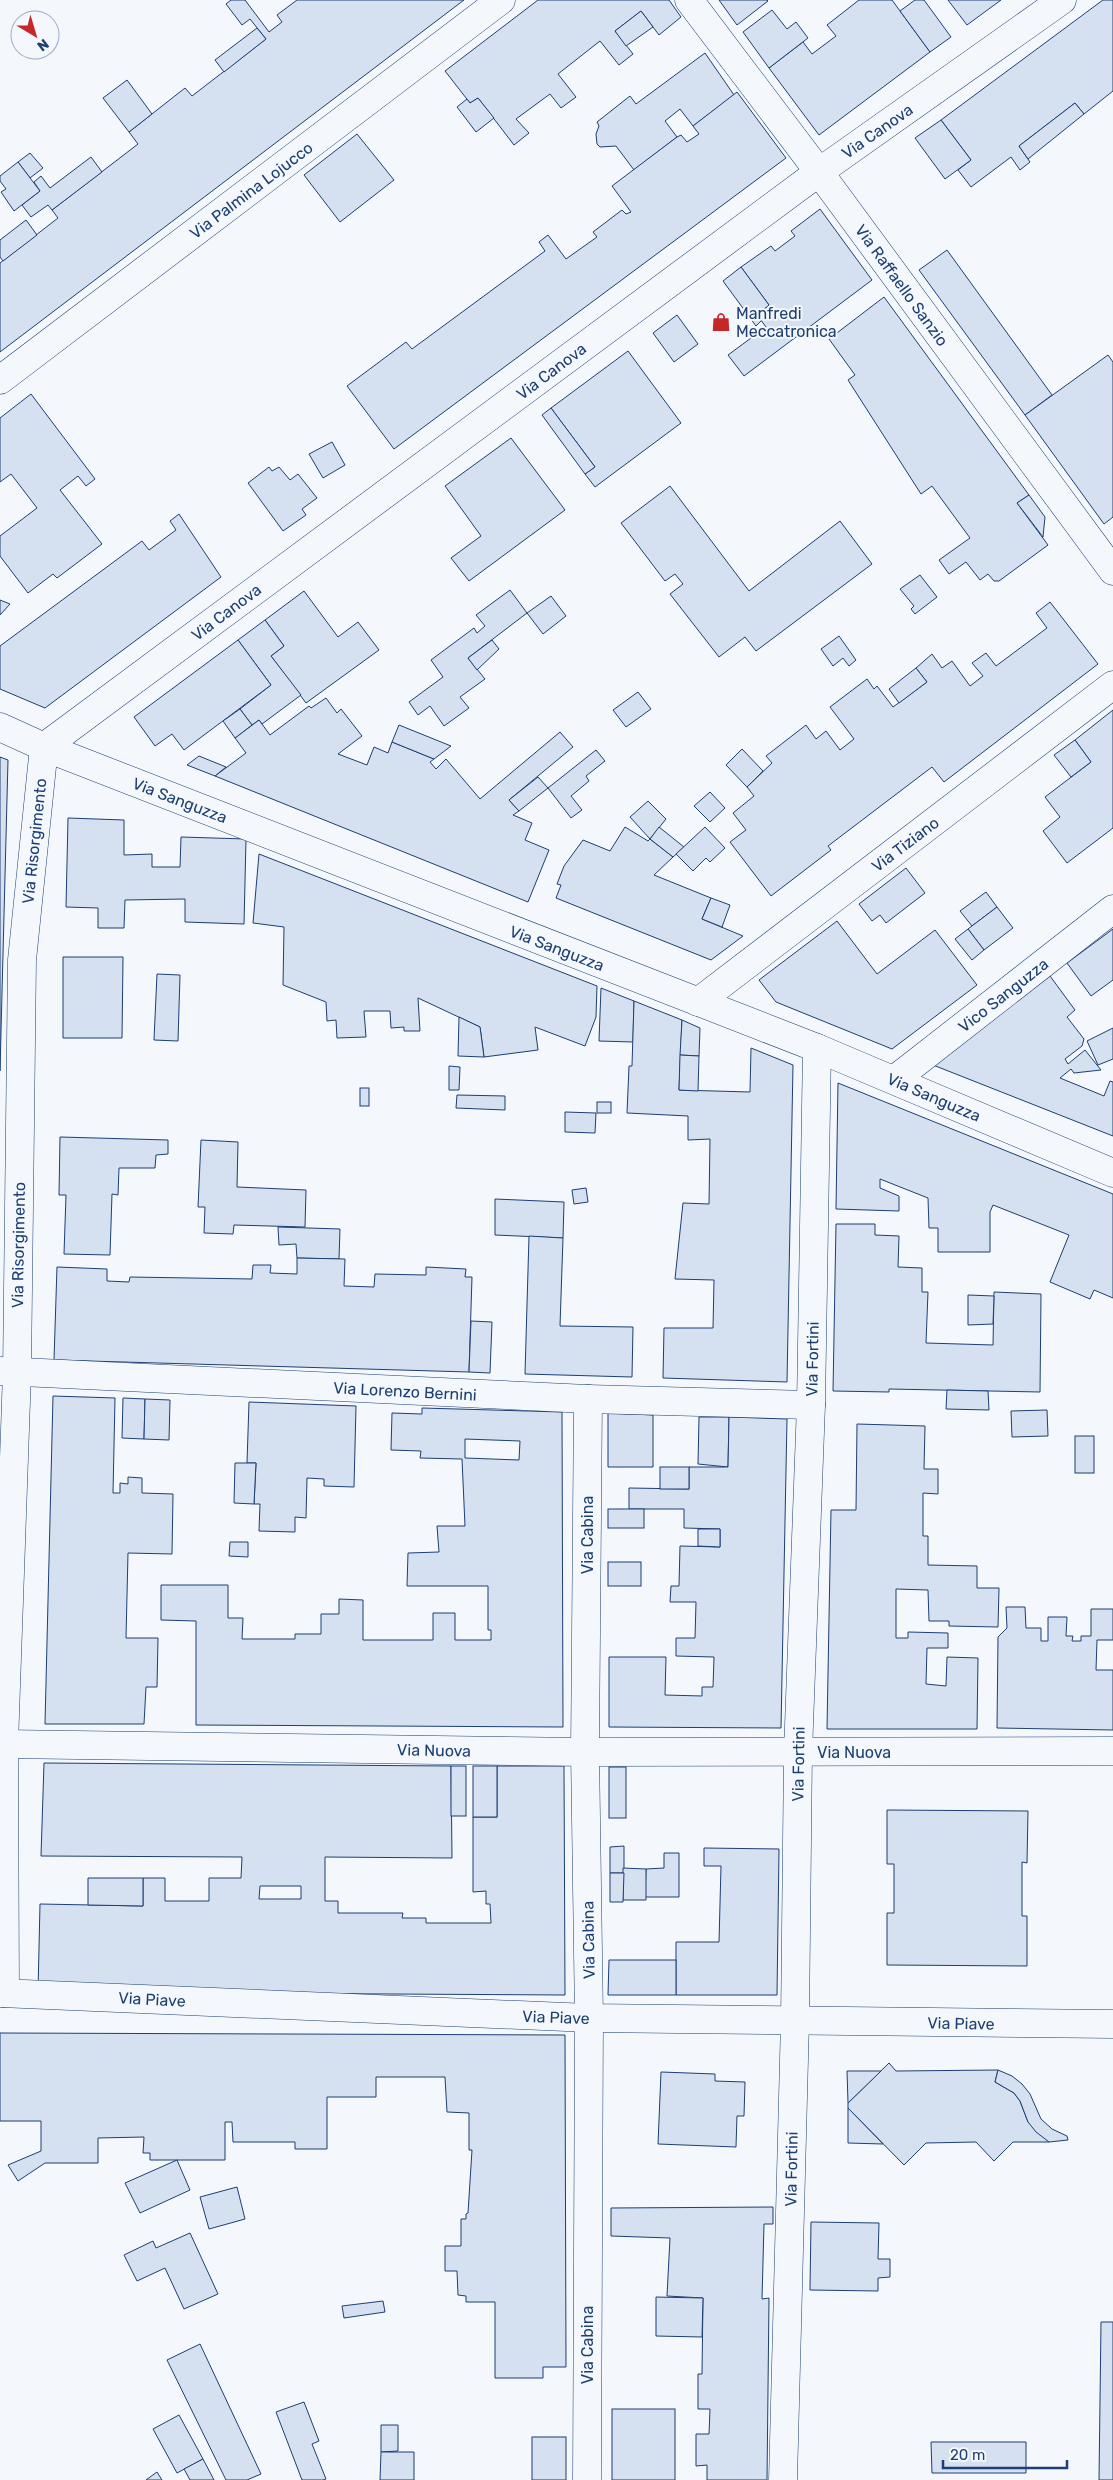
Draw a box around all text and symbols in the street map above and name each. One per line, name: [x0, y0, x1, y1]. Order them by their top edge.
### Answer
north arrow: [10, 10, 60, 60]
text: N: [33, 35, 52, 55]
street label: Via Canova: [838, 100, 917, 163]
street label: Via Palmina Lojucco: [186, 138, 317, 243]
street label: Via Raffaello Sanzio: [851, 221, 952, 350]
place label: Manfredi Meccatronica: [736, 304, 837, 341]
shop icon: Manfredi Meccatronica: [710, 311, 732, 333]
street label: Via Canova: [513, 339, 590, 404]
street label: Via Canova: [188, 580, 265, 645]
street label: Via Sanguzza: [130, 774, 230, 827]
street label: Via Risorgimento: [18, 777, 51, 905]
street label: Via Tiziano: [868, 813, 943, 876]
street label: Via Sanguzza: [507, 922, 607, 975]
street label: Vico Sanguzza: [955, 954, 1052, 1036]
street label: Via Sanguzza: [884, 1069, 983, 1126]
street label: Via Risorgimento: [8, 1182, 29, 1308]
street label: Via Fortini: [802, 1321, 823, 1397]
street label: Via Lorenzo Bernini: [333, 1378, 477, 1405]
street label: Via Cabina: [578, 1496, 597, 1574]
street label: Via Fortini: [788, 1726, 809, 1802]
street label: Via Nuova: [397, 1740, 471, 1761]
street label: Via Nuova: [817, 1743, 891, 1762]
street label: Via Cabina: [578, 1901, 599, 1979]
street label: Via Piave: [118, 1988, 186, 2011]
street label: Via Piave: [522, 2007, 590, 2028]
street label: Via Piave: [927, 2013, 995, 2034]
street label: Via Fortini: [781, 2131, 802, 2207]
street label: Via Cabina: [578, 2306, 597, 2384]
scale bar: [943, 2438, 1067, 2470]
text: 20 m: [950, 2446, 985, 2464]

